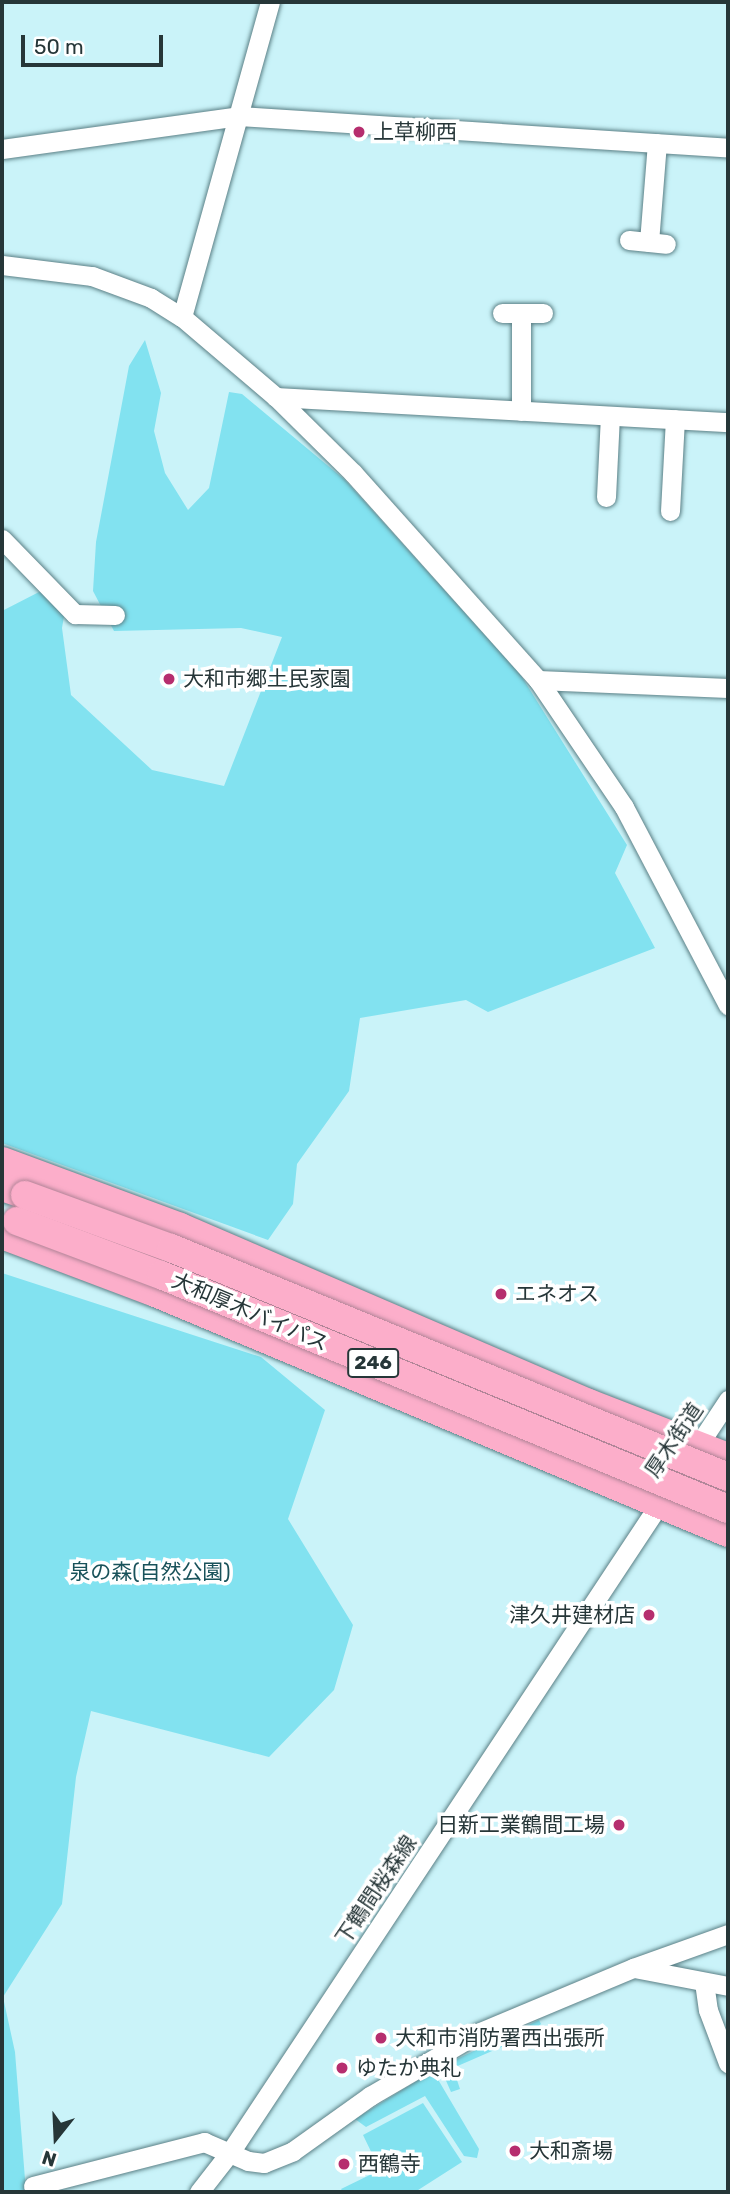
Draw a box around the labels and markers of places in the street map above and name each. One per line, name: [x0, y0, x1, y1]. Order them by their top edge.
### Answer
place label: 上草柳西: [373, 119, 457, 145]
marker: 上草柳西: [351, 124, 367, 140]
place label: 大和市郷土民家園: [183, 666, 351, 692]
marker: 大和市郷土民家園: [161, 671, 177, 687]
place label: エネオス: [515, 1281, 599, 1307]
marker: エネオス: [493, 1286, 509, 1302]
place label: 津久井建材店: [509, 1602, 635, 1628]
marker: 津久井建材店: [641, 1607, 657, 1623]
place label: 日新工業鶴間工場: [437, 1812, 605, 1838]
marker: 日新工業鶴間工場: [611, 1817, 627, 1833]
place label: 大和市消防署西出張所: [395, 2025, 605, 2051]
marker: 大和市消防署西出張所: [373, 2030, 389, 2046]
place label: ゆたか典礼: [356, 2055, 461, 2081]
marker: ゆたか典礼: [334, 2060, 350, 2076]
place label: 大和斎場: [529, 2138, 613, 2164]
marker: 大和斎場: [507, 2143, 523, 2159]
place label: 西鶴寺: [358, 2151, 421, 2177]
marker: 西鶴寺: [336, 2156, 352, 2172]

